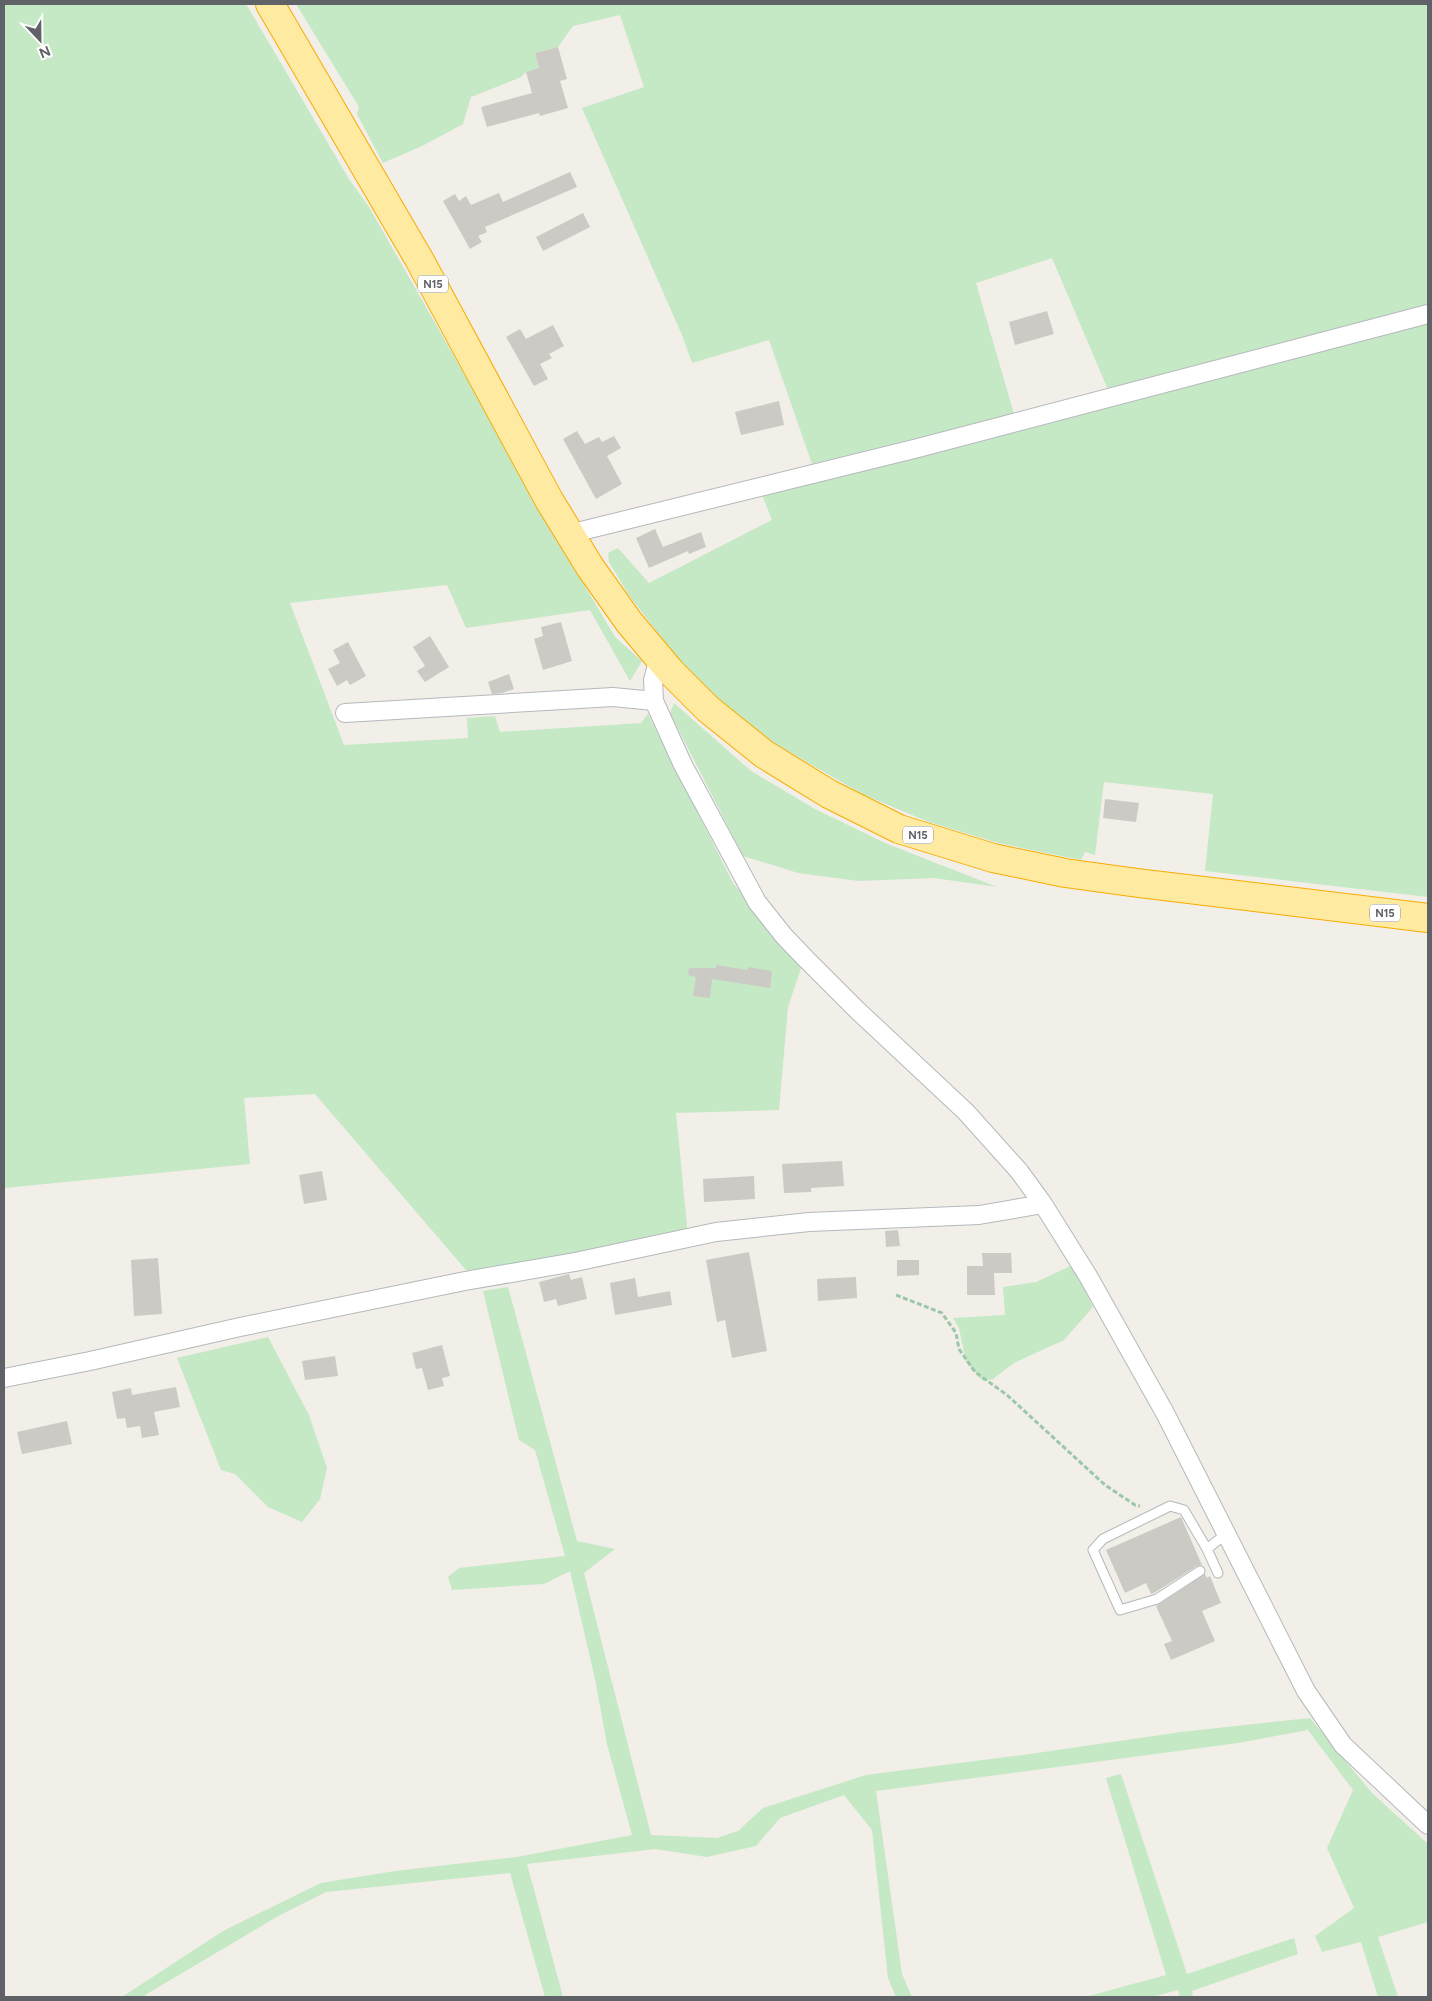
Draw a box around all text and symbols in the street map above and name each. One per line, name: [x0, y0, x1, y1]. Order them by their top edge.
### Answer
north arrow: [15, 15, 65, 65]
text: N: [36, 42, 53, 61]
road number: N15: [418, 276, 448, 292]
road number: N15: [903, 826, 933, 844]
road number: N15: [1370, 904, 1400, 921]

